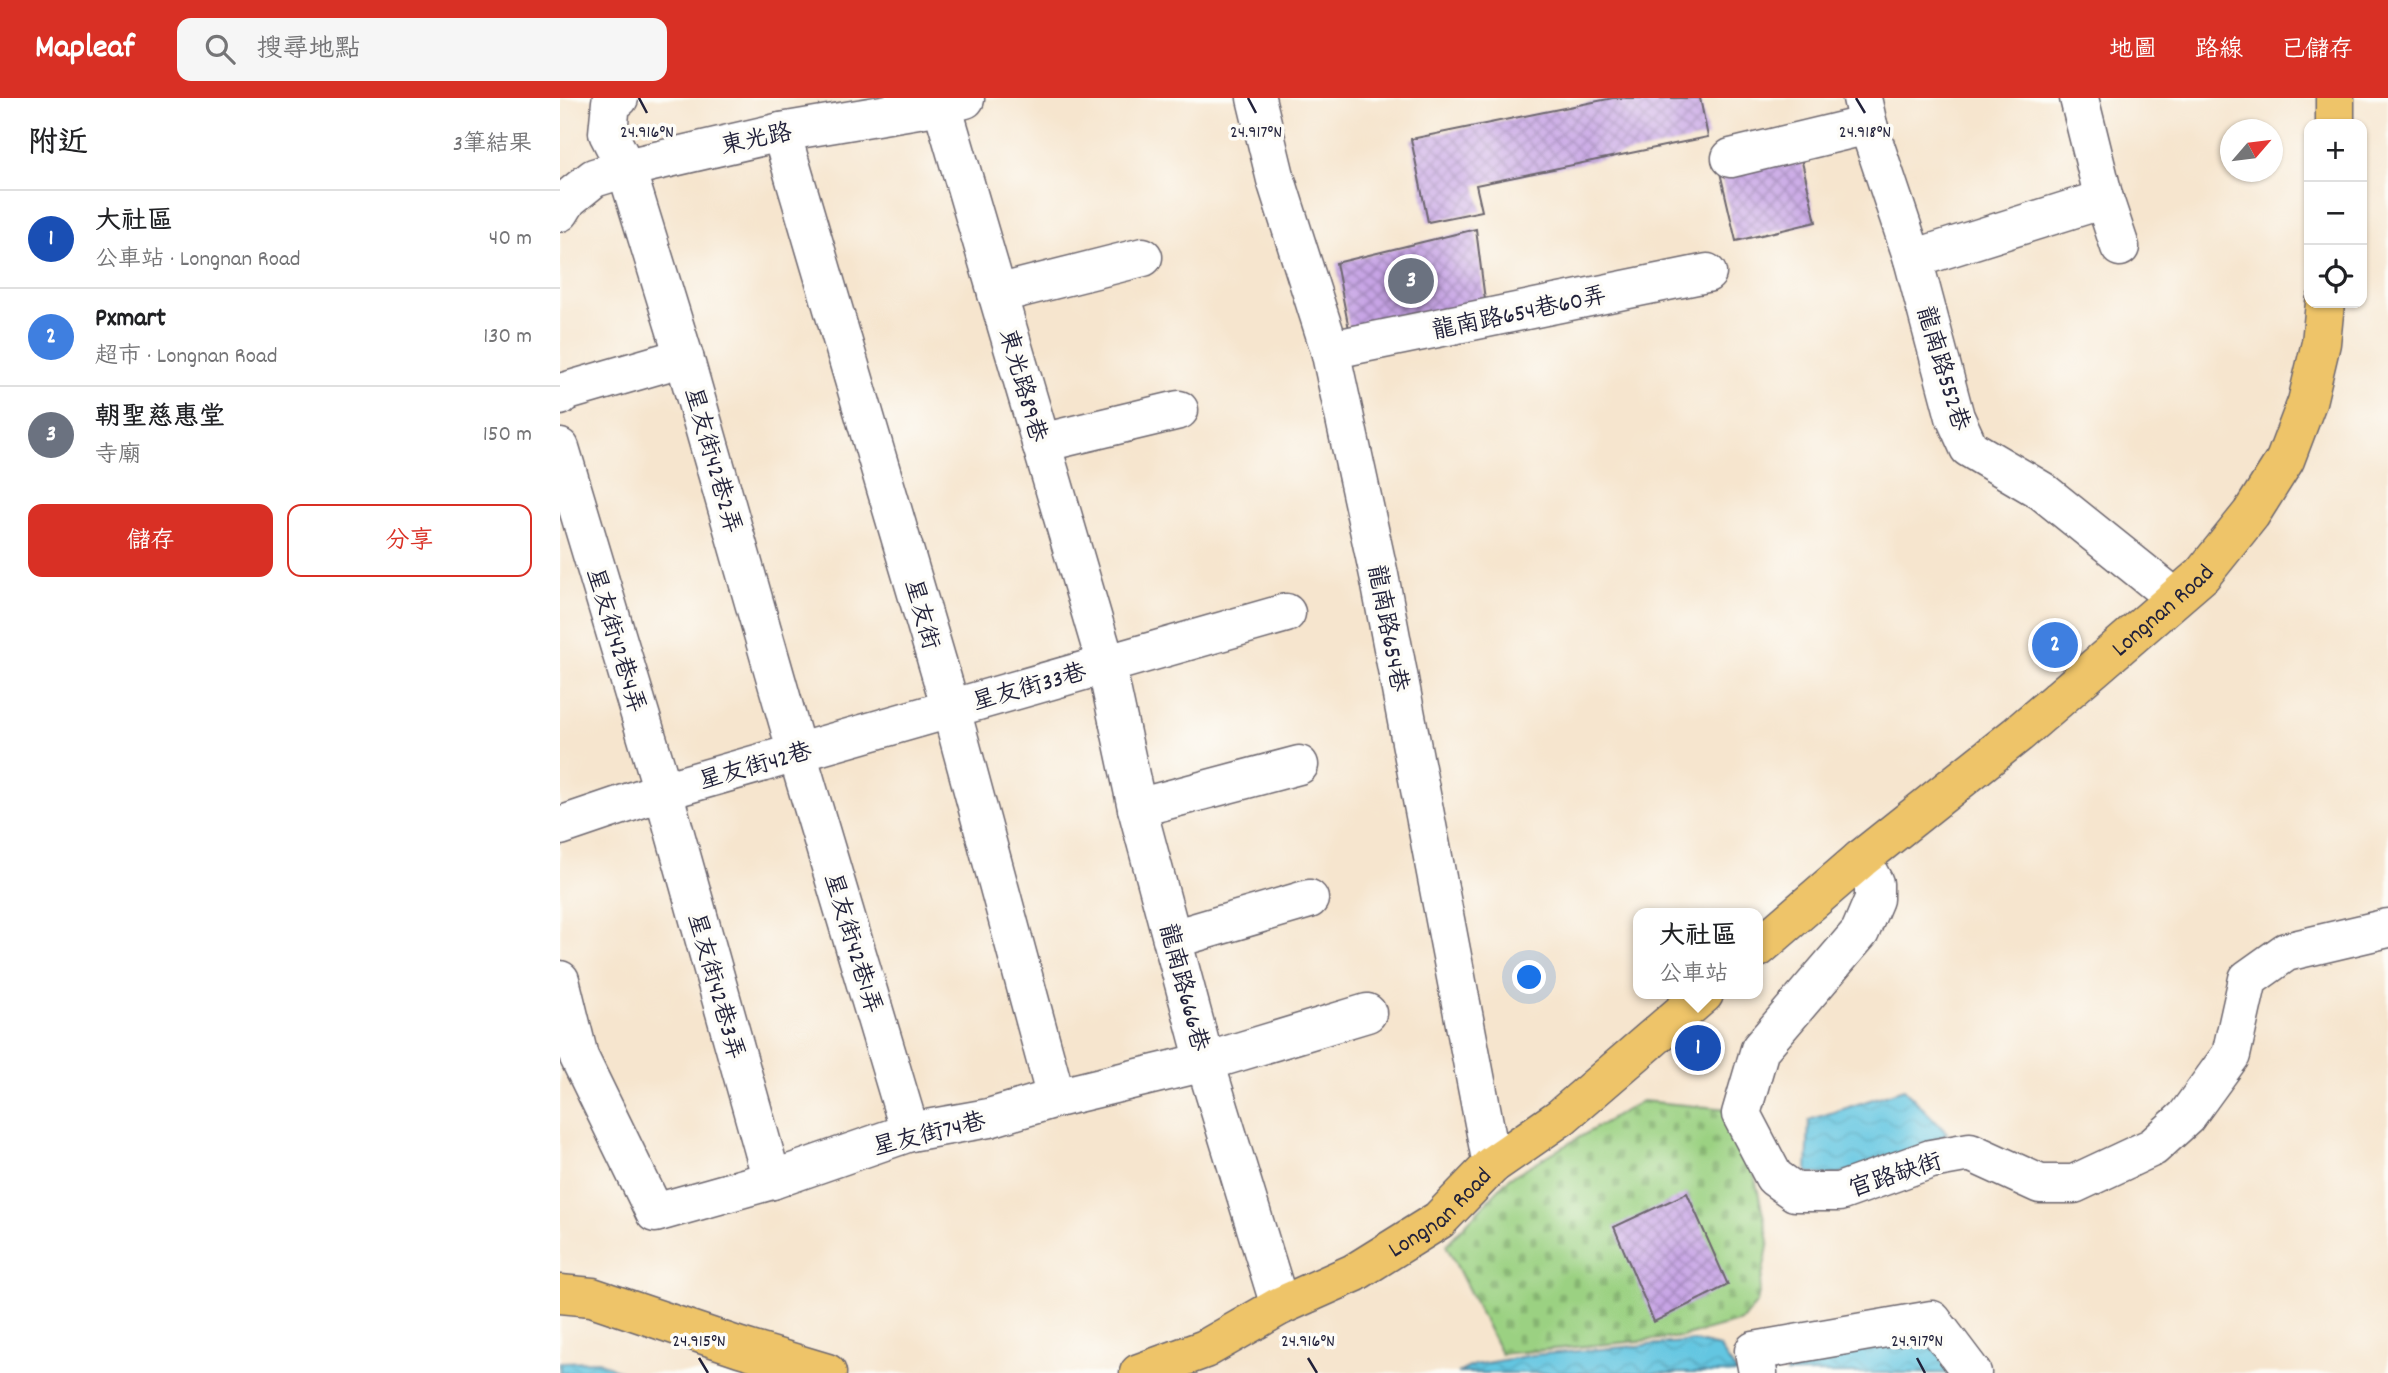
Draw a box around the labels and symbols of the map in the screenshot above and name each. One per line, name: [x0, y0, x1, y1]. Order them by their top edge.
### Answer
street label: 東光路: [718, 117, 795, 165]
north arrow: [2220, 119, 2283, 182]
text: 24.916°N: [620, 121, 674, 146]
text: 24.917°N: [1230, 121, 1282, 146]
text: 24.918°N: [1839, 121, 1891, 146]
pin: 3: [1388, 255, 1434, 307]
street label: 龍南路654巷60弄: [1429, 280, 1610, 350]
street label: 龍南路552巷: [1906, 302, 1976, 435]
street label: 東光路89巷: [989, 325, 1054, 447]
street label: 星友街42巷2弄: [674, 384, 748, 538]
street label: Longnan Road: [2105, 558, 2224, 666]
street label: 龍南路654巷: [1357, 562, 1415, 695]
street label: 星友街42巷4弄: [576, 564, 652, 718]
street label: 星友街: [894, 576, 946, 654]
pin: 2: [2032, 619, 2078, 671]
street label: 星友街33巷: [969, 656, 1091, 721]
street label: 星友街42巷: [695, 735, 816, 800]
street label: 星友街42巷1弄: [814, 869, 889, 1019]
street label: 星友街42巷3弄: [677, 910, 751, 1064]
street label: 龍南路666巷: [1149, 920, 1216, 1056]
your location: [1512, 960, 1546, 994]
pin: 1: [1675, 1022, 1721, 1074]
street label: 星友街74巷: [870, 1105, 990, 1166]
street label: 官路缺街: [1845, 1146, 1947, 1208]
street label: Longnan Road: [1382, 1161, 1501, 1268]
text: 24.915°N: [672, 1330, 726, 1355]
text: 24.916°N: [1281, 1330, 1335, 1355]
text: 24.917°N: [1891, 1330, 1943, 1355]

